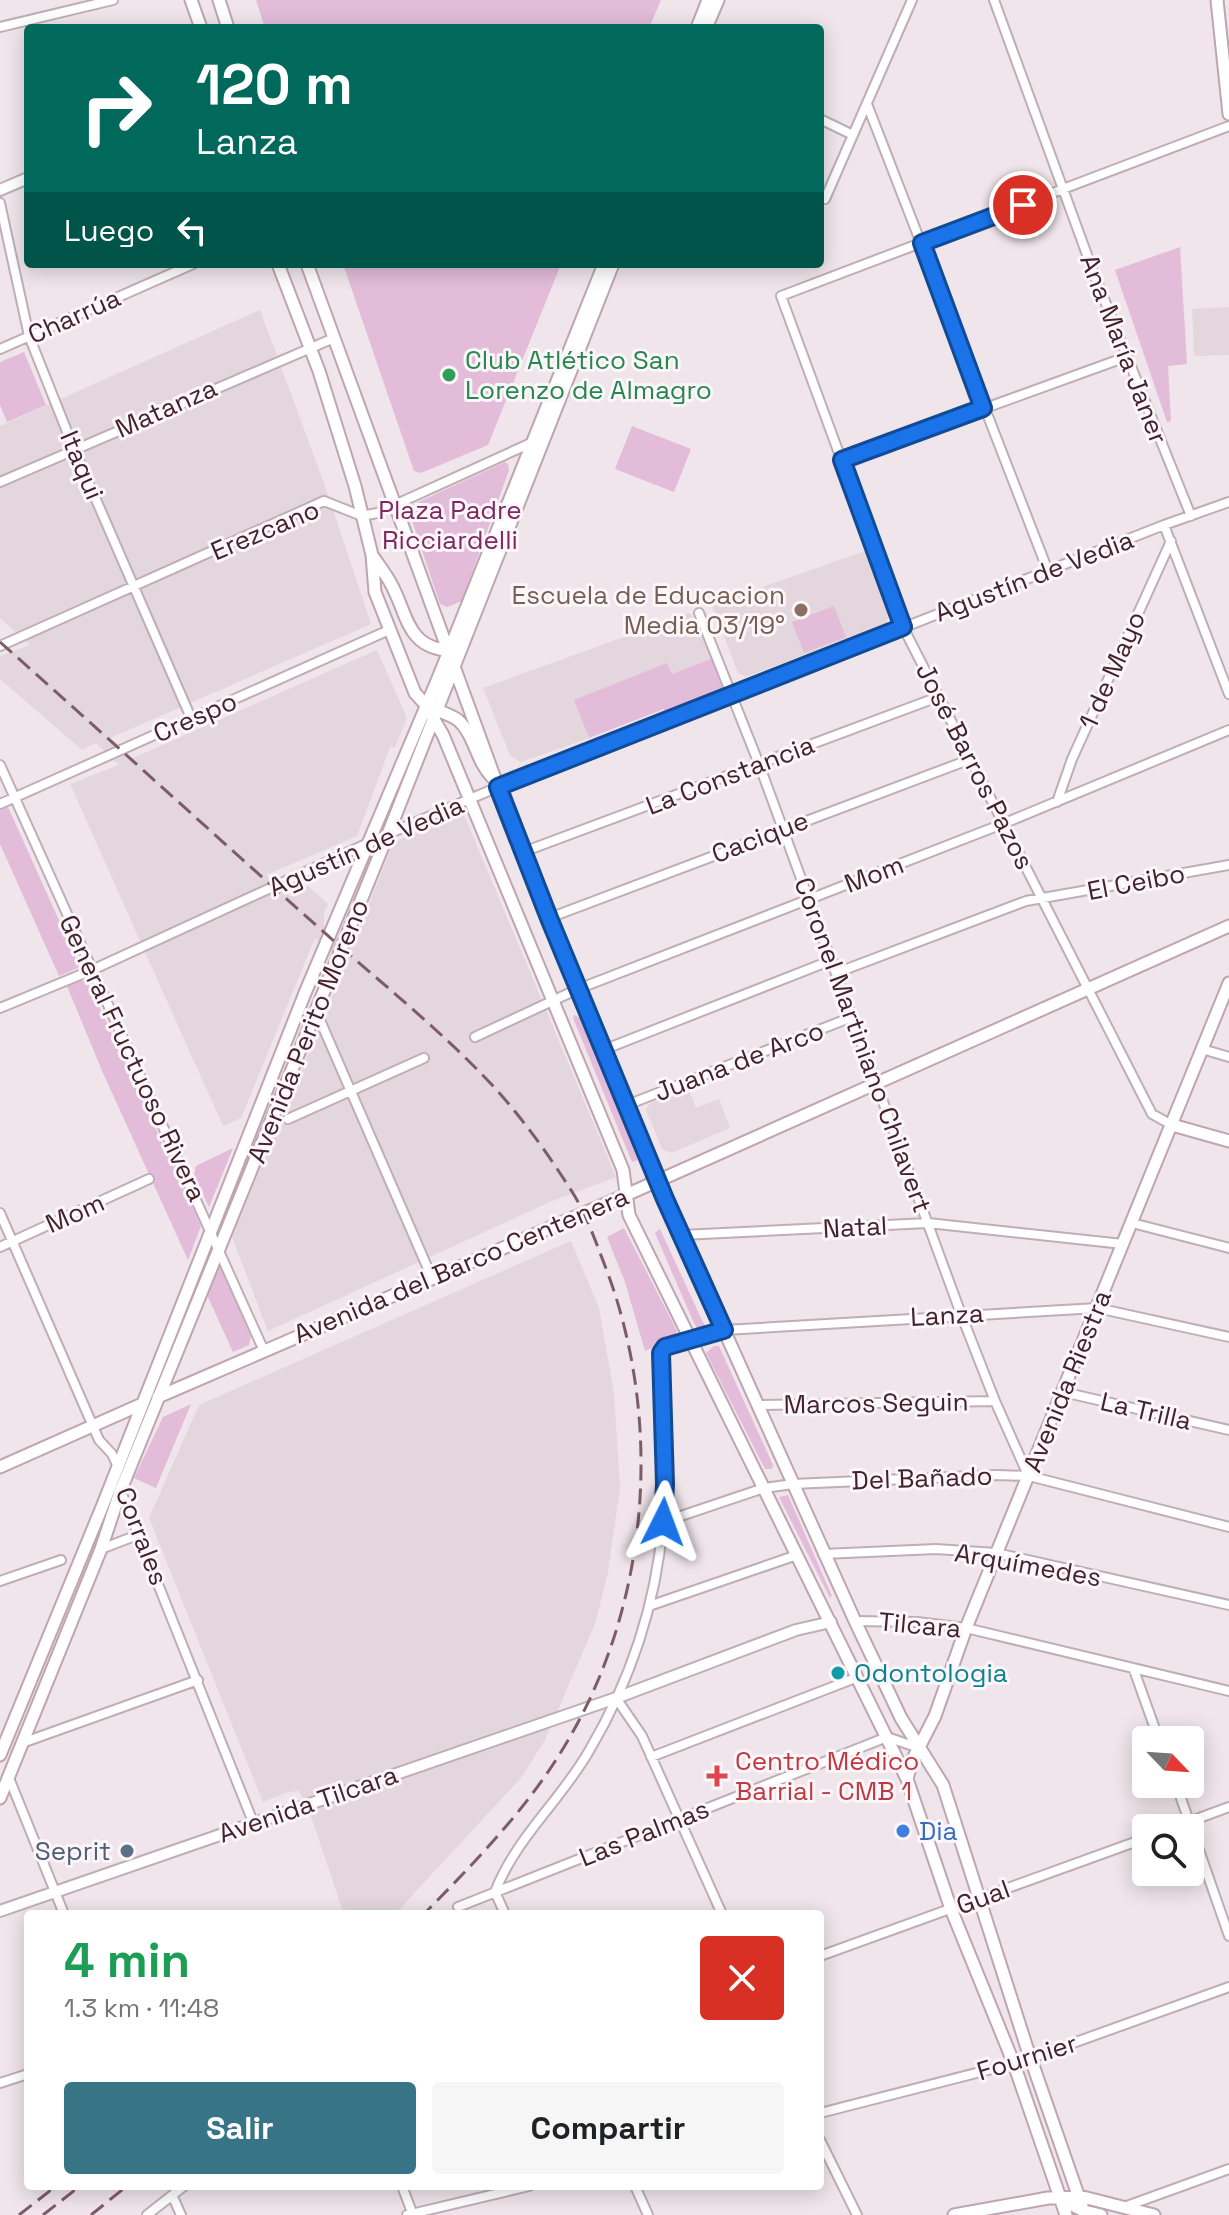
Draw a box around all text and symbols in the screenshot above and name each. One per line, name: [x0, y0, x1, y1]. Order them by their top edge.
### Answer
text: 120 m: [196, 49, 353, 120]
icon: right: [64, 56, 168, 160]
text: Lanza: [196, 119, 298, 165]
pin: [989, 171, 1057, 239]
icon: arrive: [1001, 183, 1045, 227]
icon: left: [170, 208, 214, 252]
text: Luego: [64, 211, 154, 250]
street label: Ana María Janer: [1072, 250, 1176, 448]
street label: Charrúa: [22, 281, 126, 351]
place label: Club Atlético San Lorenzo de Almagro: [465, 343, 712, 407]
marker: Club Atlético San Lorenzo de Almagro: [440, 366, 458, 384]
street label: Matanza: [110, 371, 222, 445]
street label: Itaqui: [52, 425, 112, 505]
street label: Erezcano: [206, 492, 324, 568]
park label: Plaza Padre Ricciardelli: [378, 493, 522, 557]
street label: Agustín de Vedia: [930, 522, 1138, 630]
place label: Escuela de Educacion Media 03/19°: [512, 578, 785, 642]
marker: Escuela de Educacion Media 03/19°: [792, 601, 810, 619]
street label: 1 de Mayo: [1071, 606, 1153, 734]
street label: José Barros Pazos: [908, 657, 1042, 875]
street label: Crespo: [148, 684, 242, 750]
street label: La Constancia: [641, 727, 819, 823]
street label: Agustín de Vedia: [263, 788, 469, 904]
street label: Cacique: [707, 803, 813, 871]
street label: Mom: [839, 847, 909, 901]
street label: El Ceibo: [1084, 856, 1188, 908]
street label: Coronel Martiniano Chilavert: [786, 873, 940, 1217]
street label: Avenida Perito Moreno: [239, 894, 377, 1168]
street label: General Fructuoso Rivera: [52, 909, 214, 1207]
street label: Juana de Arco: [649, 1013, 829, 1109]
street label: Avenida del Barco Centenera: [288, 1179, 634, 1351]
street label: Mom: [40, 1185, 110, 1241]
street label: Natal: [822, 1208, 888, 1246]
street label: Avenida Riestra: [1015, 1285, 1119, 1477]
street label: Lanza: [909, 1296, 985, 1334]
street label: Marcos Seguin: [783, 1384, 969, 1422]
street label: La Trilla: [1097, 1384, 1195, 1438]
street label: Del Bañado: [851, 1459, 993, 1497]
position arrow: [621, 1480, 705, 1564]
street label: Corrales: [108, 1482, 176, 1590]
street label: Arquímedes: [952, 1535, 1104, 1595]
street label: Tilcara: [877, 1604, 963, 1646]
place label: Odontologia: [854, 1656, 1008, 1690]
marker: Odontologia: [829, 1664, 847, 1682]
north arrow: [1132, 1726, 1204, 1798]
map controls: [1132, 1726, 1204, 1886]
place label: Centro Médico Barrial - CMB 1: [735, 1744, 919, 1808]
street label: Avenida Tilcara: [214, 1757, 402, 1851]
marker: Centro Médico Barrial - CMB 1: [706, 1765, 728, 1787]
street label: Las Palmas: [574, 1792, 714, 1874]
place label: Dia: [919, 1814, 958, 1848]
button: search: [1132, 1814, 1204, 1886]
marker: Dia: [894, 1822, 912, 1840]
place label: Seprit: [35, 1834, 111, 1868]
marker: Seprit: [118, 1842, 136, 1860]
street label: Gual: [952, 1872, 1014, 1922]
text: 4 min: [64, 1930, 190, 1991]
button: close: [700, 1936, 784, 2020]
text: 1.3 km · 11:48: [64, 1991, 219, 2025]
street label: Fournier: [973, 2026, 1081, 2088]
button: Salir: [64, 2082, 416, 2174]
button: Compartir: [432, 2082, 784, 2174]

